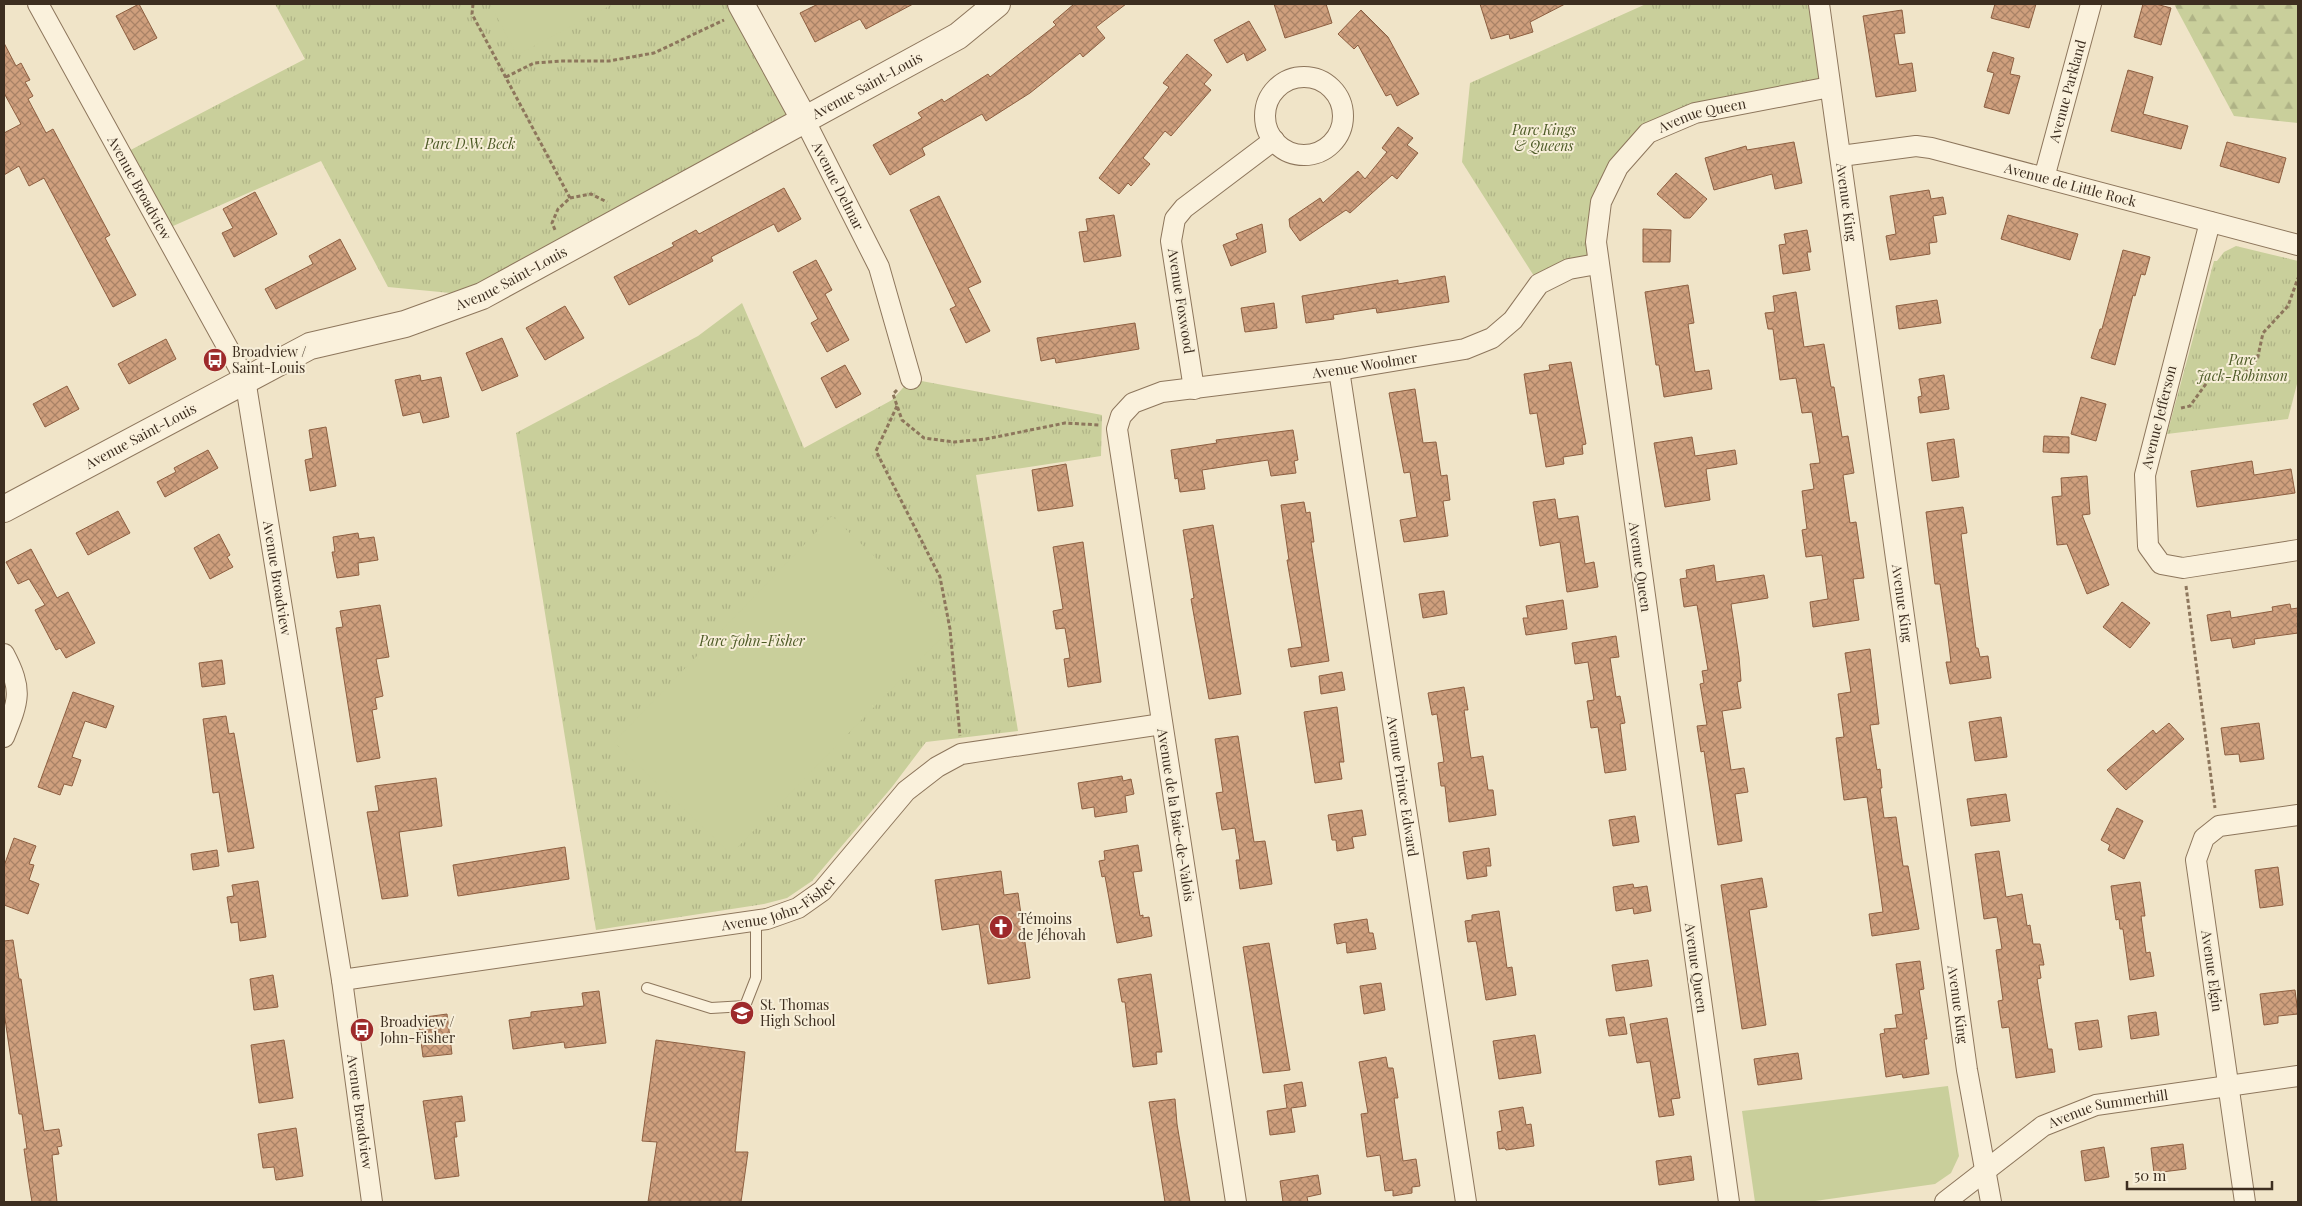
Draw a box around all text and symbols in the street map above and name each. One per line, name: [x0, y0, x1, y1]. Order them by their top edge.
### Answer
street label: Avenue Parkland: [2044, 38, 2090, 145]
street label: Avenue Saint-Louis: [807, 47, 926, 124]
street label: Avenue Queen: [1654, 93, 1748, 137]
park label: Parc Kings & Queens: [1511, 120, 1577, 155]
street label: Avenue Broadview: [103, 131, 176, 243]
park label: Parc D.W. Beck: [424, 134, 515, 153]
street label: Avenue Delmar: [808, 137, 869, 234]
street label: Avenue de Little Rock: [2001, 158, 2139, 211]
street label: Avenue King: [1832, 161, 1862, 243]
street label: Avenue Saint-Louis: [452, 241, 570, 314]
street label: Avenue Foxwood: [1164, 246, 1199, 355]
place label: Broadview / Saint-Louis: [232, 342, 306, 377]
bus stop icon: Broadview / Saint-Louis: [202, 347, 228, 373]
street label: Avenue Woolmer: [1310, 347, 1419, 382]
park label: Parc Jack-Robinson: [2196, 350, 2288, 385]
street label: Avenue Jefferson: [2136, 363, 2181, 471]
street label: Avenue Saint-Louis: [81, 398, 199, 473]
street label: Avenue Broadview: [259, 518, 296, 637]
street label: Avenue Queen: [1625, 520, 1656, 614]
street label: Avenue King: [1888, 562, 1918, 644]
park label: Parc John-Fisher: [698, 631, 806, 650]
street label: Avenue Prince Edward: [1383, 713, 1423, 858]
street label: Avenue de la Baie-de-Valois: [1153, 726, 1200, 903]
street label: Avenue John-Fisher: [719, 871, 840, 935]
place label: Témoins de Jéhovah: [1018, 909, 1087, 944]
church icon: Témoins de Jéhovah: [988, 914, 1014, 940]
street label: Avenue Queen: [1681, 921, 1712, 1015]
street label: Avenue Elgin: [2197, 928, 2228, 1014]
street label: Avenue King: [1943, 963, 1973, 1045]
place label: St. Thomas High School: [760, 995, 836, 1030]
school or university icon: St. Thomas High School: [729, 1000, 755, 1026]
place label: Broadview / John-Fisher: [379, 1012, 456, 1047]
bus stop icon: Broadview / John-Fisher: [349, 1017, 375, 1043]
street label: Avenue Broadview: [343, 1052, 377, 1171]
street label: Avenue Summerhill: [2044, 1085, 2169, 1132]
scale bar: [2127, 1158, 2272, 1190]
text: 50 m: [2134, 1165, 2167, 1185]

